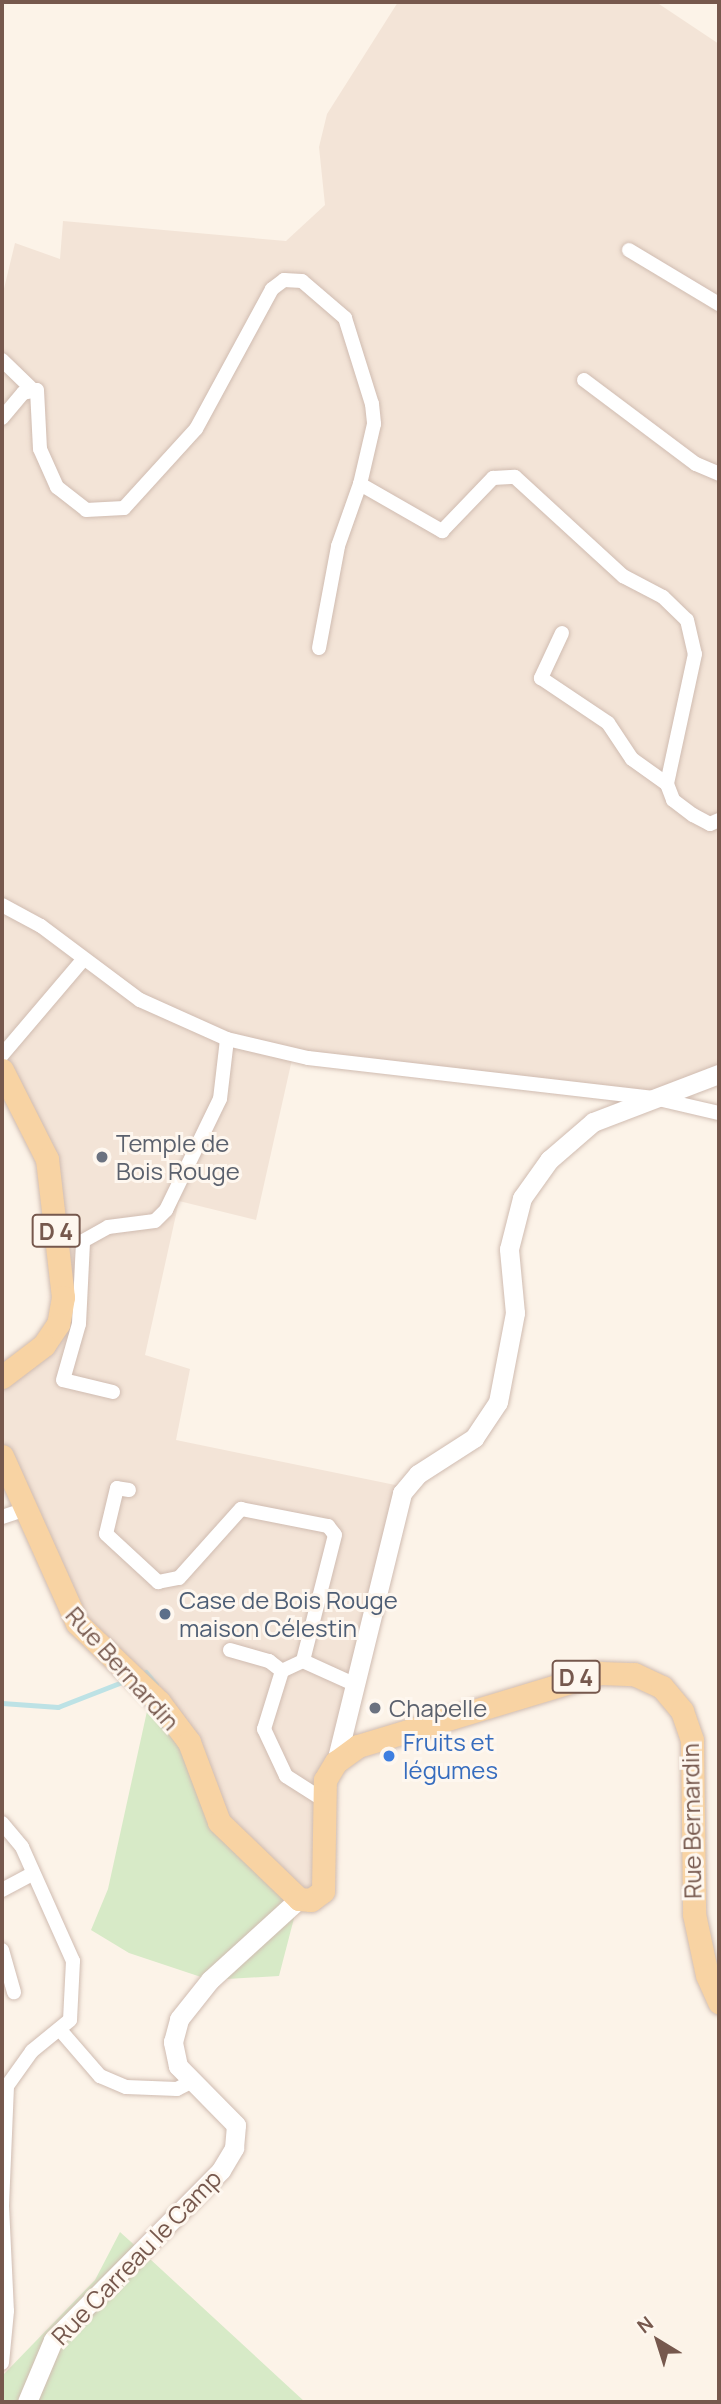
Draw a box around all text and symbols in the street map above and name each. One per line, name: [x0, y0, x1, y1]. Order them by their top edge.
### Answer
place label: Temple de Bois Rouge: [116, 1129, 240, 1185]
marker: Temple de Bois Rouge: [94, 1149, 110, 1165]
road number: D 4: [32, 1212, 80, 1250]
place label: Case de Bois Rouge maison Célestin: [179, 1586, 398, 1642]
street label: Rue Bernardin: [60, 1601, 186, 1735]
marker: Case de Bois Rouge maison Célestin: [157, 1606, 173, 1622]
road number: D 4: [552, 1658, 600, 1696]
place label: Chapelle: [389, 1694, 487, 1722]
marker: Chapelle: [367, 1700, 383, 1716]
place label: Fruits et légumes: [403, 1728, 498, 1784]
street label: Rue Bernardin: [675, 1743, 707, 1899]
marker: Fruits et légumes: [381, 1748, 397, 1764]
street label: Rue Carreau le Camp: [45, 2164, 227, 2350]
north arrow: [623, 2306, 693, 2376]
text: N: [632, 2310, 658, 2339]

